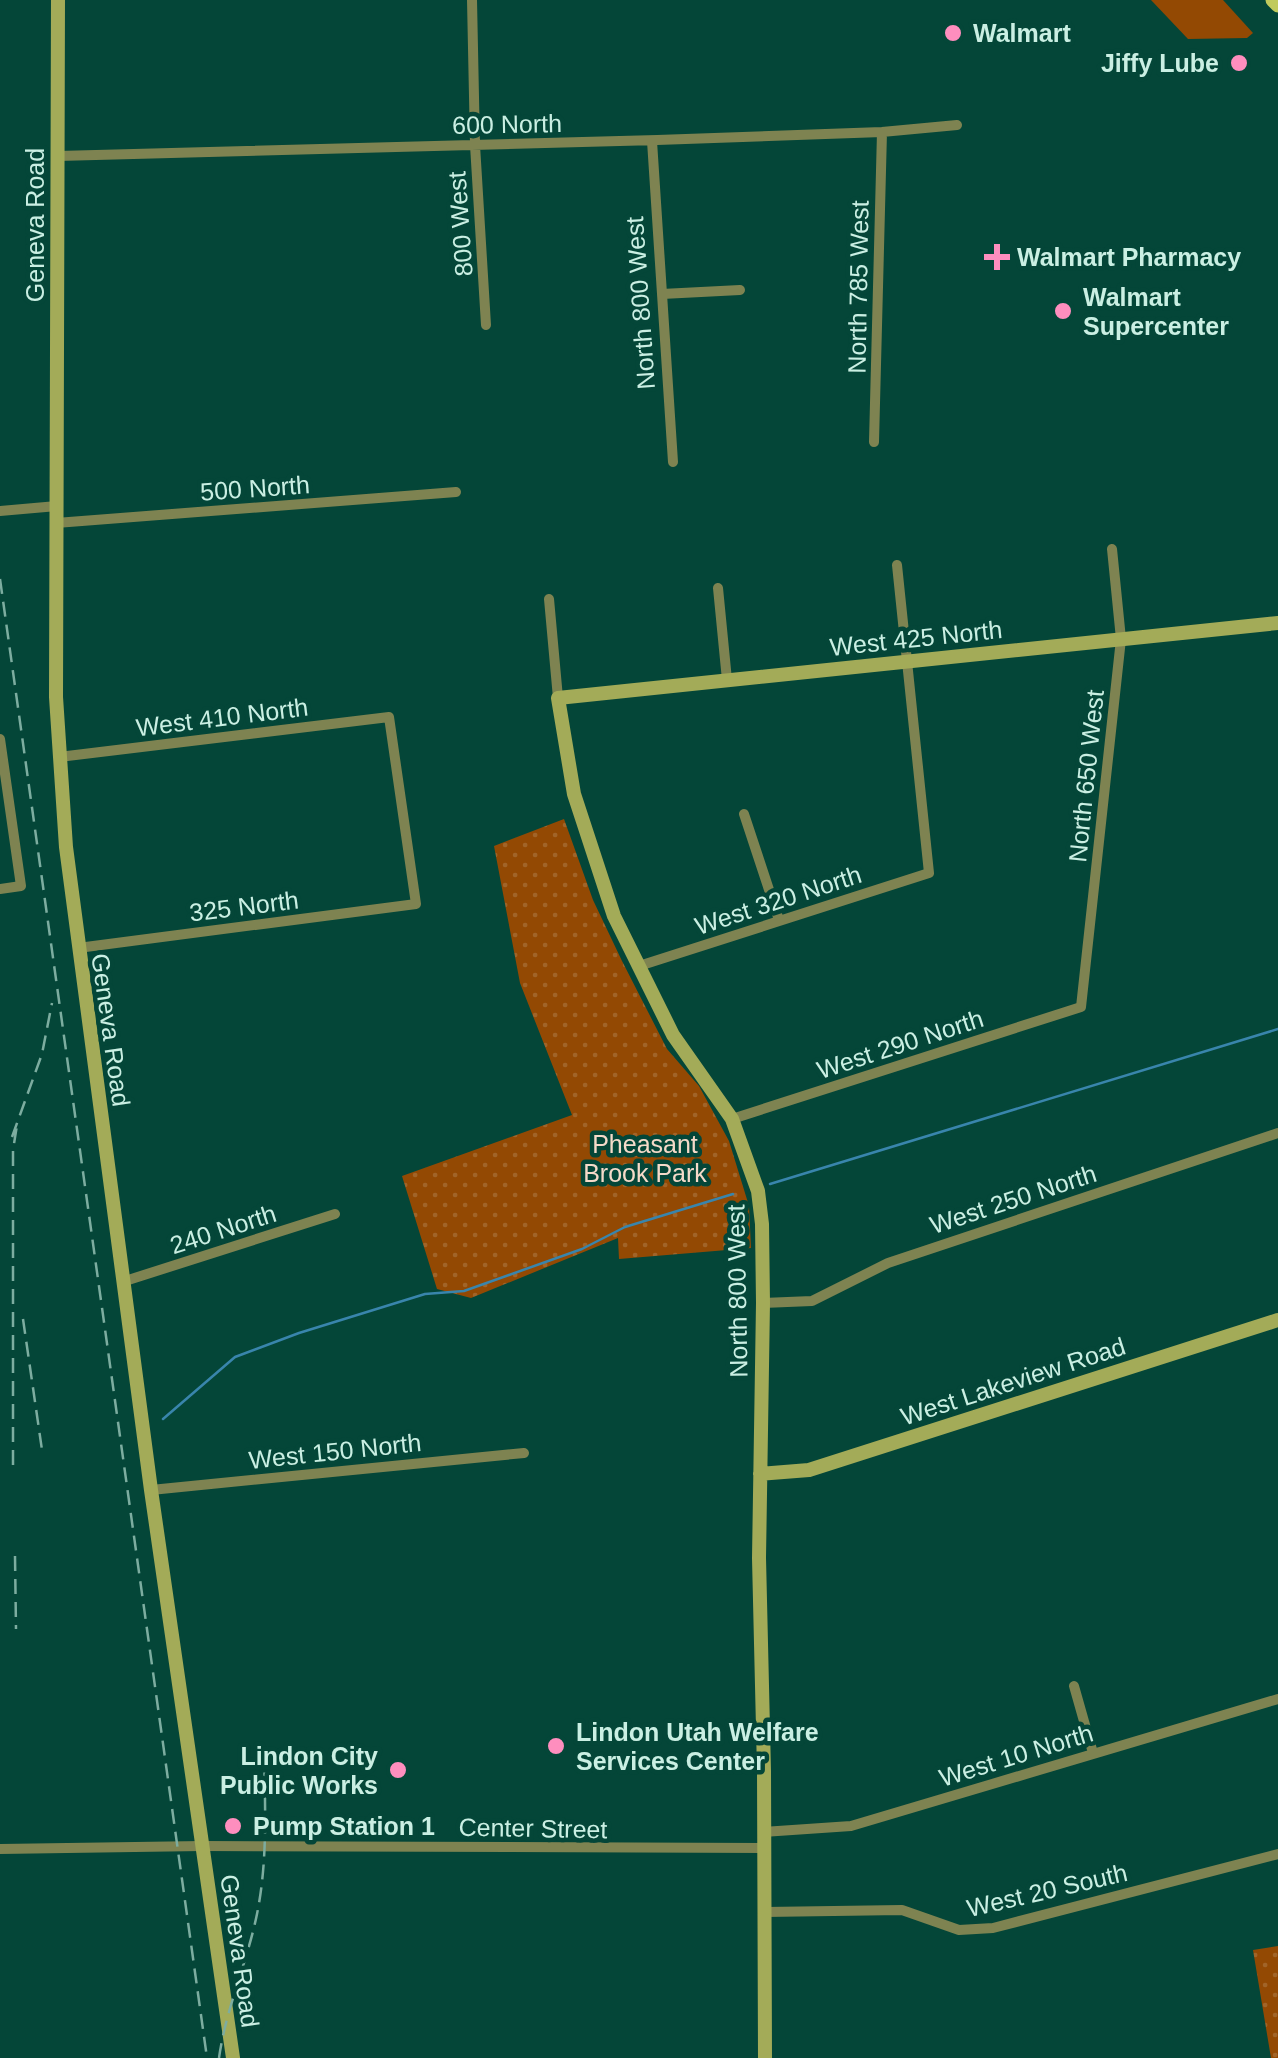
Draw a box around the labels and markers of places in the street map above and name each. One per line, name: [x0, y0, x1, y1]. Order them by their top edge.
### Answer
place label: Walmart: [973, 19, 1071, 47]
marker: Walmart: [942, 22, 964, 44]
place label: Jiffy Lube: [1101, 49, 1219, 77]
marker: Jiffy Lube: [1228, 52, 1250, 74]
place label: Walmart Pharmacy: [1017, 243, 1241, 271]
marker: Walmart Pharmacy: [986, 246, 1008, 268]
place label: Walmart Supercenter: [1083, 283, 1229, 340]
marker: Walmart Supercenter: [1052, 300, 1074, 322]
place label: Lindon Utah Welfare Services Center: [576, 1718, 819, 1775]
marker: Lindon Utah Welfare Services Center: [545, 1735, 567, 1757]
place label: Lindon City Public Works: [220, 1742, 378, 1799]
marker: Lindon City Public Works: [387, 1759, 409, 1781]
place label: Pump Station 1: [253, 1812, 435, 1840]
marker: Pump Station 1: [222, 1815, 244, 1837]

